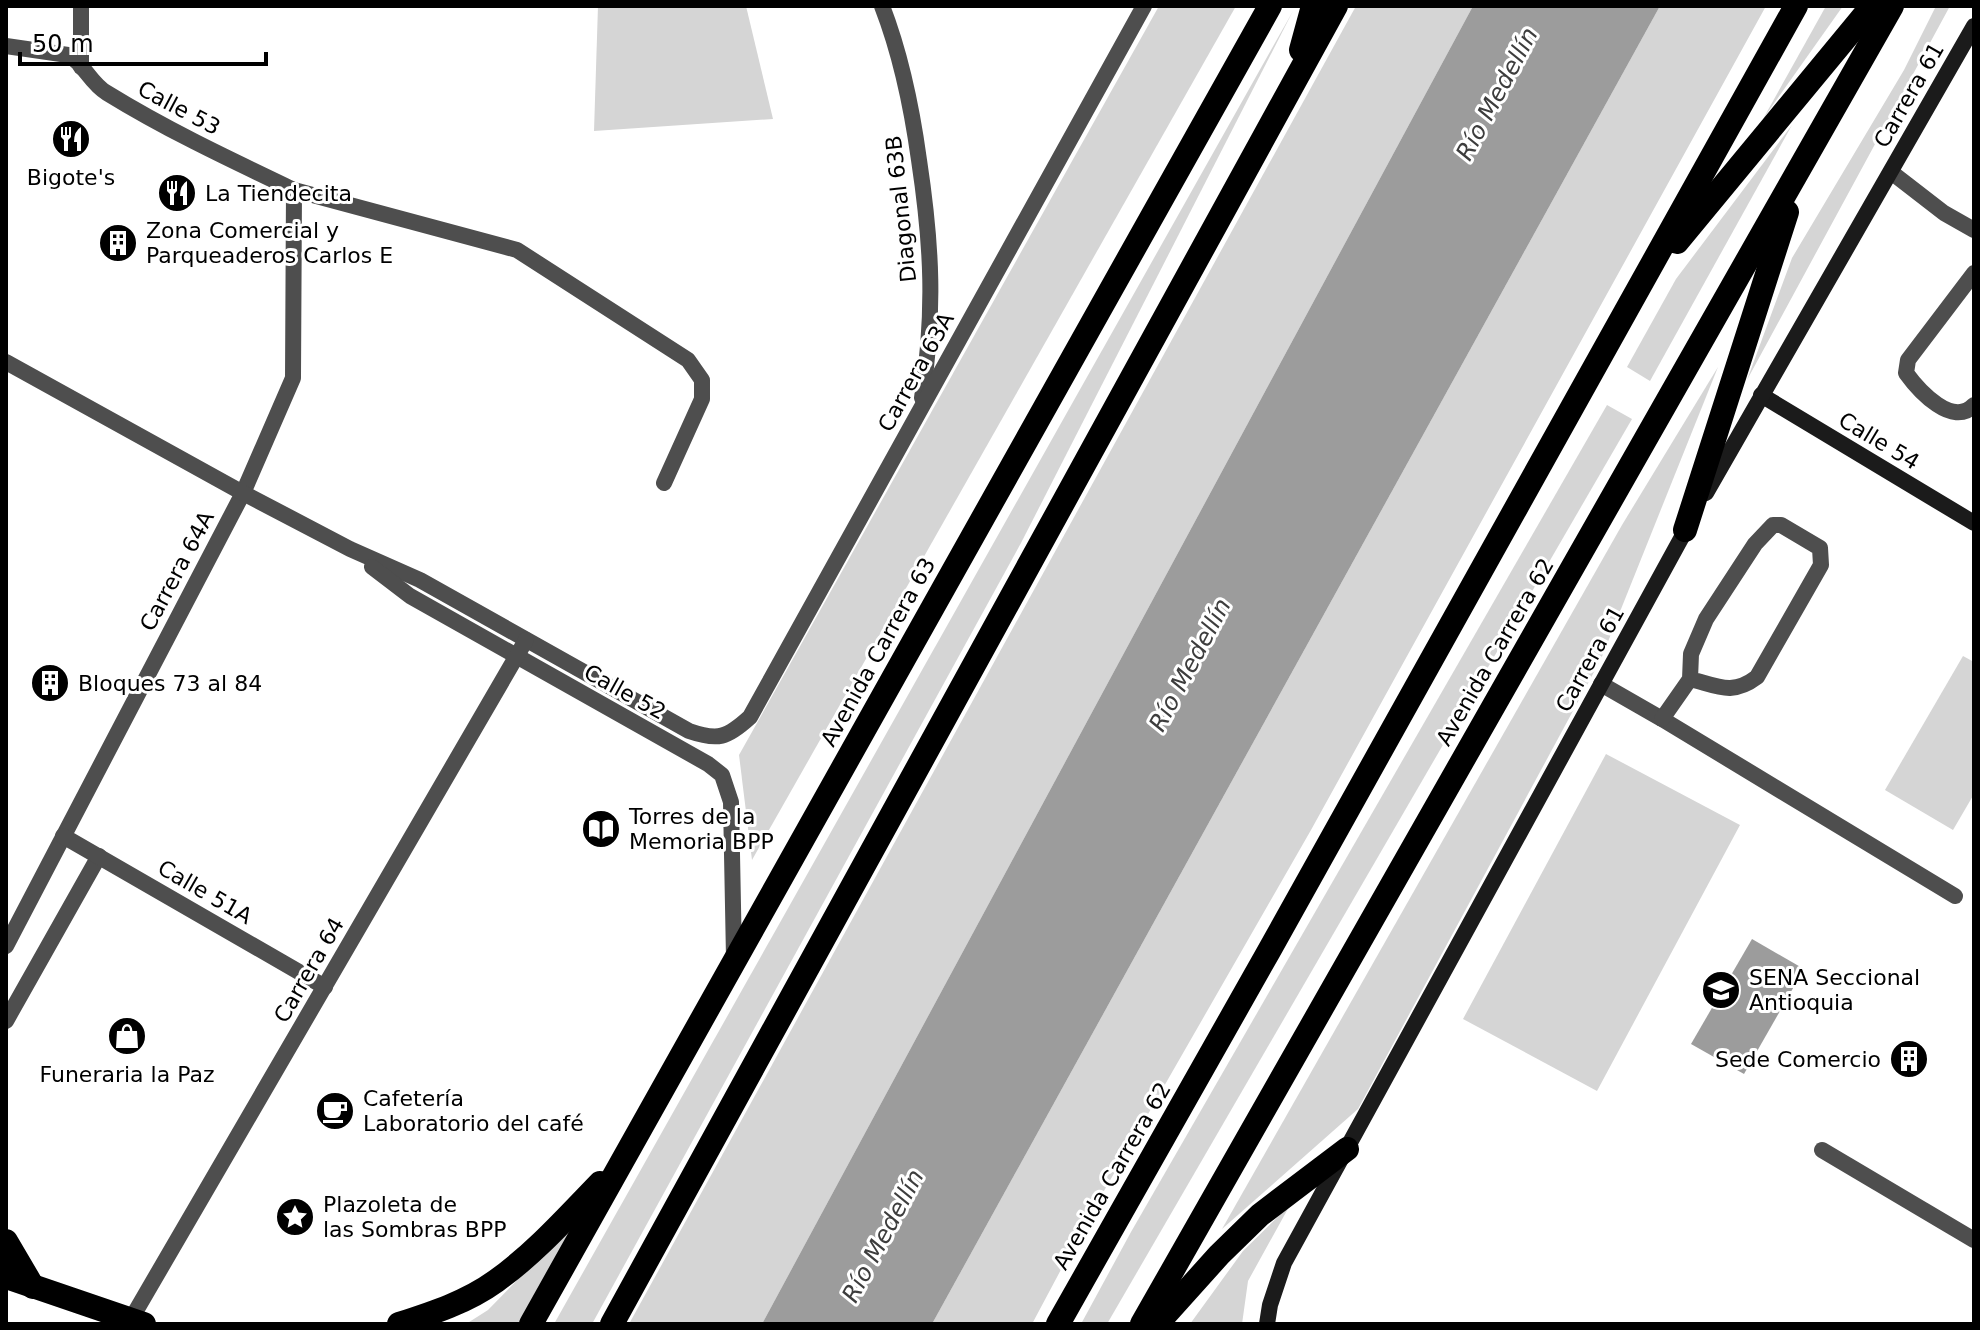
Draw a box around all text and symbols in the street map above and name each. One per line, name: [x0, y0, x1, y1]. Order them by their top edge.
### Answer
scale bar: [20, 16, 266, 66]
water label: Río Medellín: [1450, 23, 1544, 165]
text: 50 m: [32, 30, 94, 58]
street label: Carrera 61: [1869, 38, 1949, 152]
street label: Calle 53: [134, 76, 224, 140]
restaurant icon: Bigote's: [50, 118, 92, 160]
street label: Diagonal 63B: [881, 134, 921, 284]
place label: Bigote's: [27, 165, 115, 190]
restaurant icon: La Tiendecita: [156, 172, 198, 214]
place label: La Tiendecita: [205, 181, 352, 206]
place label: Zona Comercial y Parqueaderos Carlos E: [146, 218, 393, 268]
building icon: Zona Comercial y Parqueaderos Carlos E: [97, 222, 139, 264]
street label: Carrera 63A: [873, 308, 959, 436]
street label: Calle 54: [1834, 407, 1924, 475]
street label: Carrera 64A: [135, 507, 219, 635]
street label: Avenida Carrera 63: [816, 553, 940, 751]
street label: Avenida Carrera 62: [1431, 554, 1559, 750]
water label: Río Medellín: [1143, 594, 1237, 736]
street label: Carrera 61: [1551, 602, 1629, 716]
street label: Calle 52: [580, 659, 670, 725]
building icon: Bloques 73 al 84: [29, 662, 71, 704]
place label: Bloques 73 al 84: [78, 671, 262, 696]
place label: Torres de la Memoria BPP: [628, 804, 774, 854]
library icon: Torres de la Memoria BPP: [580, 808, 622, 850]
street label: Calle 51A: [153, 855, 257, 929]
street label: Carrera 64: [269, 913, 349, 1027]
place label: SENA Seccional Antioquia: [1749, 965, 1920, 1015]
school or university icon: SENA Seccional Antioquia: [1700, 969, 1742, 1011]
shop icon: Funeraria la Paz: [106, 1015, 148, 1057]
building icon: Sede Comercio: [1888, 1038, 1930, 1080]
place label: Sede Comercio: [1715, 1047, 1881, 1072]
place label: Funeraria la Paz: [40, 1062, 214, 1087]
street label: Avenida Carrera 62: [1048, 1078, 1176, 1274]
place label: Cafetería Laboratorio del café: [363, 1086, 584, 1136]
cafe icon: Cafetería Laboratorio del café: [314, 1090, 356, 1132]
water label: Río Medellín: [836, 1165, 930, 1307]
place label: Plazoleta de las Sombras BPP: [323, 1192, 506, 1242]
place icon: Plazoleta de las Sombras BPP: [274, 1196, 316, 1238]

